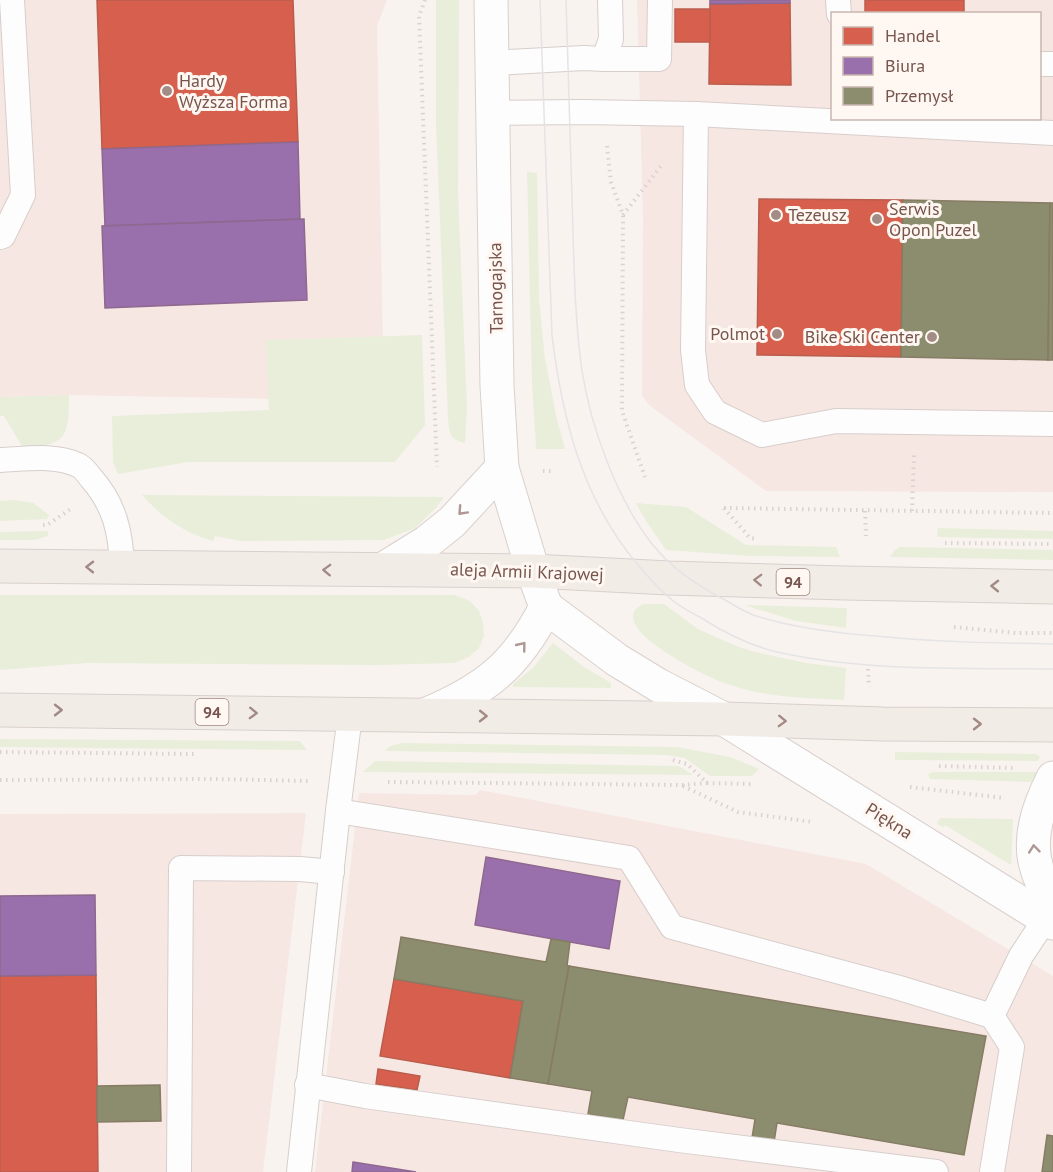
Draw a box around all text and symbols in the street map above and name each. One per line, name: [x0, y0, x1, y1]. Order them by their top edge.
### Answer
legend: [831, 12, 1041, 120]
text: Handel: [885, 24, 941, 47]
text: Biura: [885, 54, 925, 77]
place label: Hardy Wyższa Forma: [179, 69, 288, 113]
marker: Hardy Wyższa Forma: [160, 84, 174, 98]
text: Przemysł: [885, 84, 954, 107]
place label: Serwis Opon Puzel: [889, 197, 977, 241]
place label: Tezeusz: [788, 203, 847, 226]
marker: Tezeusz: [769, 208, 783, 222]
marker: Serwis Opon Puzel: [870, 212, 884, 226]
street label: Tarnogajska: [483, 242, 508, 334]
place label: Polmot: [710, 322, 765, 345]
place label: Bike Ski Center: [805, 325, 920, 348]
marker: Polmot: [770, 327, 784, 341]
marker: Bike Ski Center: [925, 330, 939, 344]
one-way arrow: [458, 504, 469, 515]
street label: aleja Armii Krajowej: [450, 557, 604, 586]
one-way arrow: [85, 561, 94, 574]
one-way arrow: [322, 563, 331, 576]
road number: 94: [776, 569, 810, 595]
one-way arrow: [753, 574, 762, 587]
one-way arrow: [990, 580, 999, 592]
one-way arrow: [515, 642, 526, 653]
road number: 94: [196, 699, 228, 725]
one-way arrow: [54, 704, 63, 716]
one-way arrow: [249, 707, 258, 720]
one-way arrow: [479, 710, 488, 722]
one-way arrow: [778, 715, 787, 727]
one-way arrow: [973, 718, 982, 730]
street label: Piękna: [861, 797, 917, 844]
one-way arrow: [1028, 844, 1041, 853]

